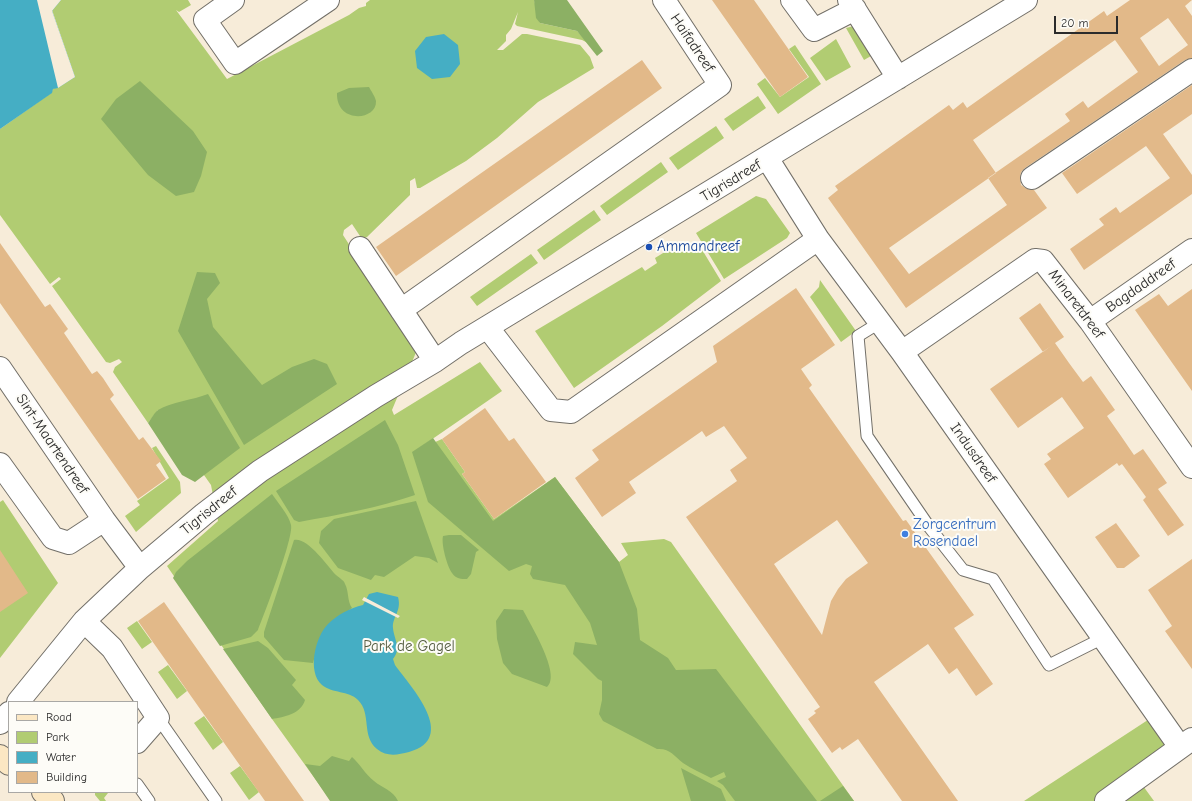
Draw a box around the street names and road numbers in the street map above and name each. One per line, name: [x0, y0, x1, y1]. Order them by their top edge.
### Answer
street label: Haifadreef: [666, 10, 718, 76]
street label: Tigrisdreef: [697, 156, 765, 206]
street label: Bagdaddreef: [1102, 255, 1180, 317]
street label: Minaretdreef: [1044, 266, 1108, 342]
street label: Sint-Maartendreef: [12, 391, 92, 497]
street label: Indusdreef: [946, 420, 1000, 486]
street label: Tigrisdreef: [177, 483, 241, 539]

